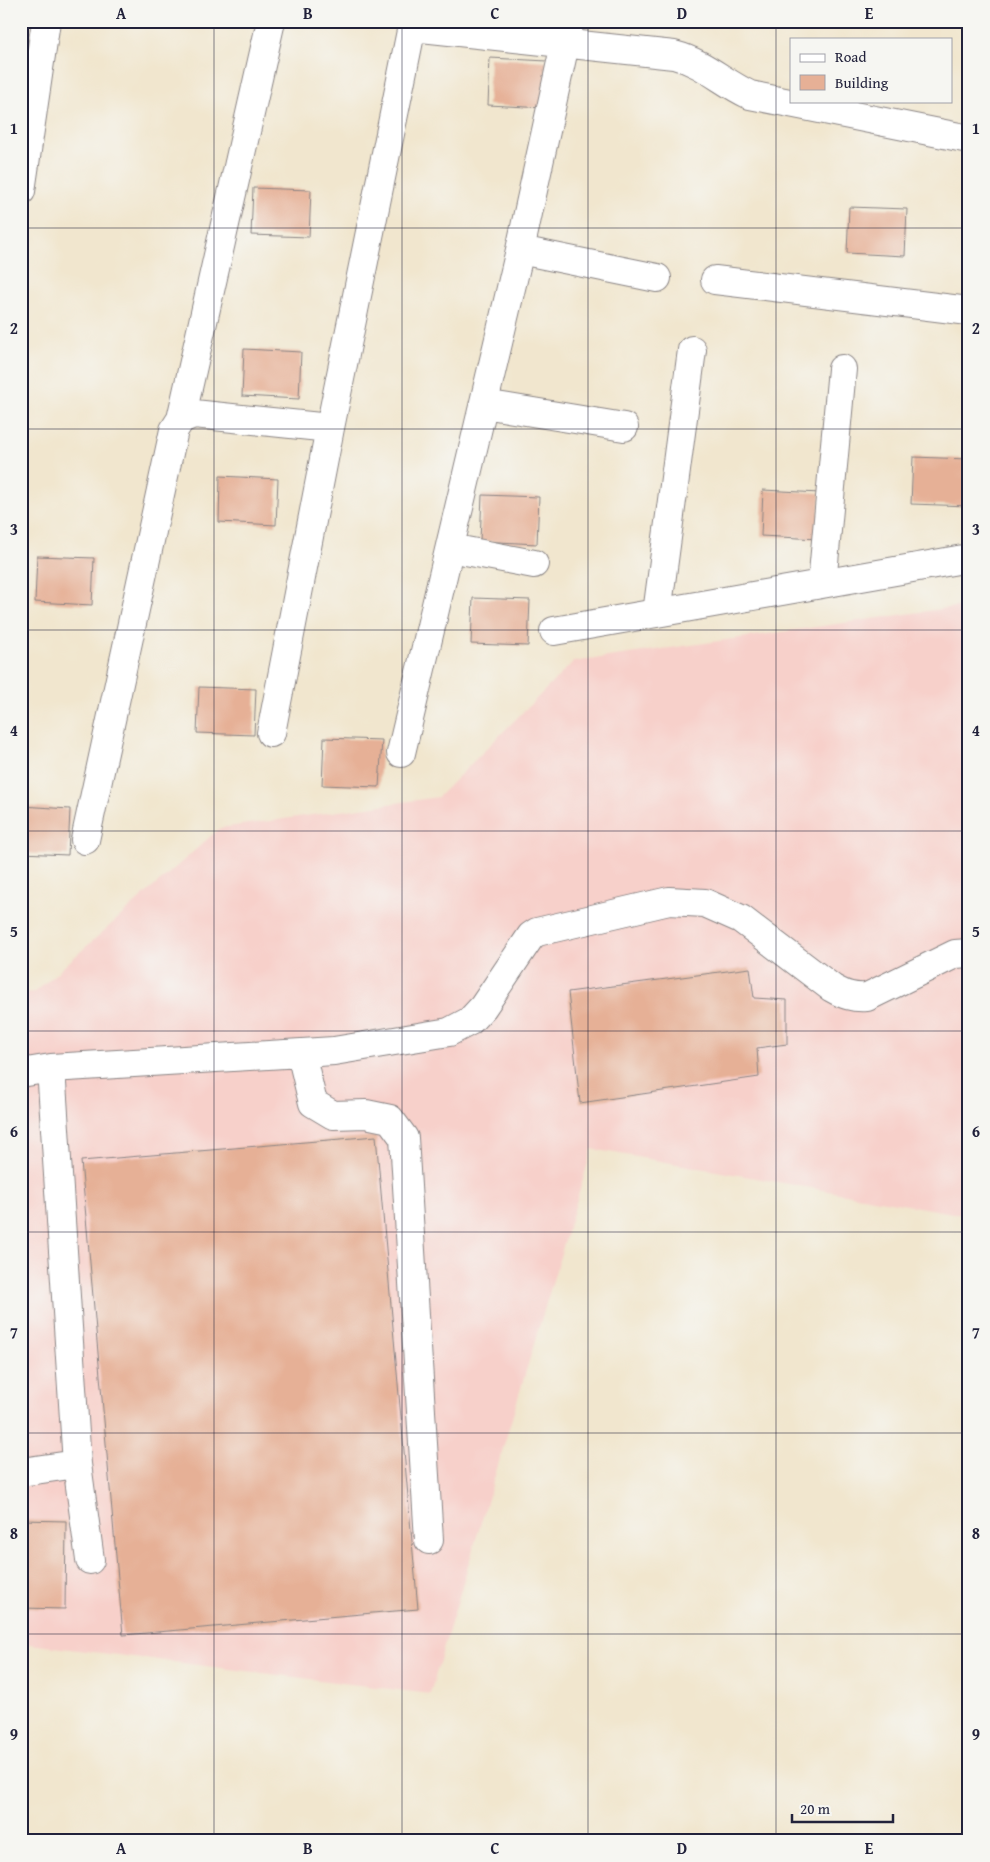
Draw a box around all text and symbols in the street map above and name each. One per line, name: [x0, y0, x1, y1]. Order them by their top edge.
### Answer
text: A: [116, 1, 127, 25]
text: B: [303, 1, 313, 25]
text: C: [490, 1, 500, 25]
text: D: [677, 1, 687, 25]
text: E: [865, 1, 874, 25]
legend: [790, 38, 952, 102]
text: Road: [835, 46, 866, 67]
text: Building: [835, 72, 889, 93]
text: 1: [10, 116, 18, 140]
text: 1: [972, 116, 980, 140]
text: 2: [10, 316, 18, 340]
text: 2: [972, 316, 980, 340]
text: 3: [10, 517, 18, 541]
text: 3: [972, 517, 980, 541]
text: 4: [10, 718, 18, 742]
text: 4: [972, 718, 980, 742]
text: 5: [10, 919, 18, 943]
text: 5: [972, 919, 980, 943]
text: 6: [10, 1119, 18, 1143]
text: 6: [972, 1119, 980, 1143]
text: 7: [10, 1320, 18, 1344]
text: 7: [972, 1320, 980, 1344]
text: 8: [10, 1521, 18, 1545]
text: 8: [972, 1521, 980, 1545]
text: 9: [10, 1722, 18, 1746]
text: 9: [972, 1722, 980, 1746]
scale bar: [792, 1792, 894, 1824]
text: 20 m: [800, 1798, 831, 1819]
text: A: [116, 1836, 127, 1860]
text: B: [303, 1836, 313, 1860]
text: C: [490, 1836, 500, 1860]
text: D: [677, 1836, 687, 1860]
text: E: [865, 1836, 874, 1860]

